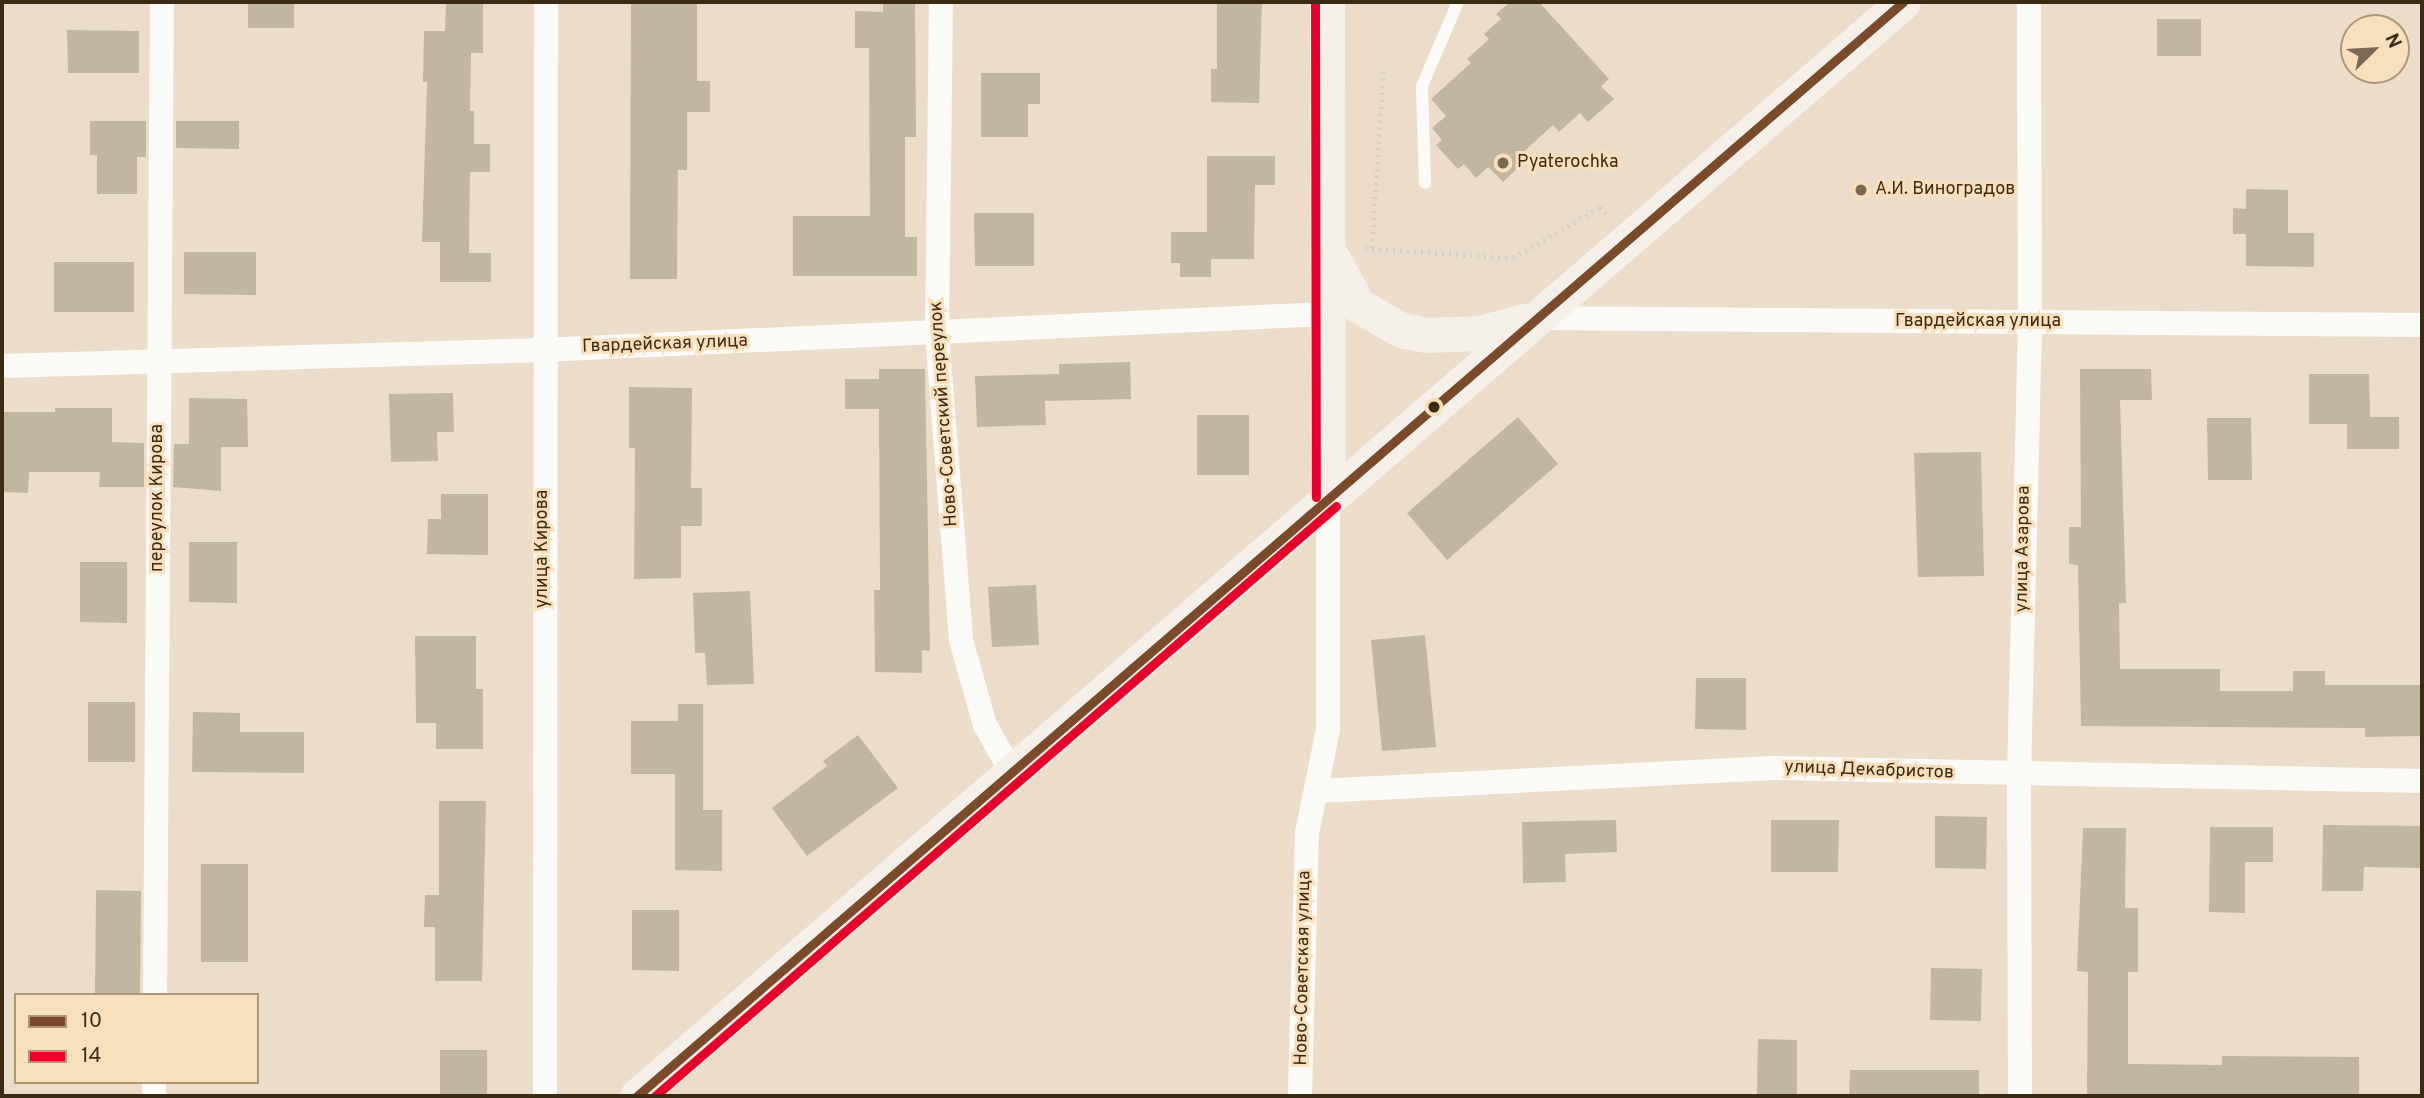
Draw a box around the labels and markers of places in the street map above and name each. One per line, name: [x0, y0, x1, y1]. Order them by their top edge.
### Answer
place label: Pyaterochka: [1517, 152, 1618, 174]
marker: Pyaterochka: [1495, 155, 1511, 171]
place label: А.И. Виноградов: [1875, 179, 2015, 201]
marker: А.И. Виноградов: [1853, 182, 1869, 198]
unlabelled marker: [1427, 400, 1441, 414]

